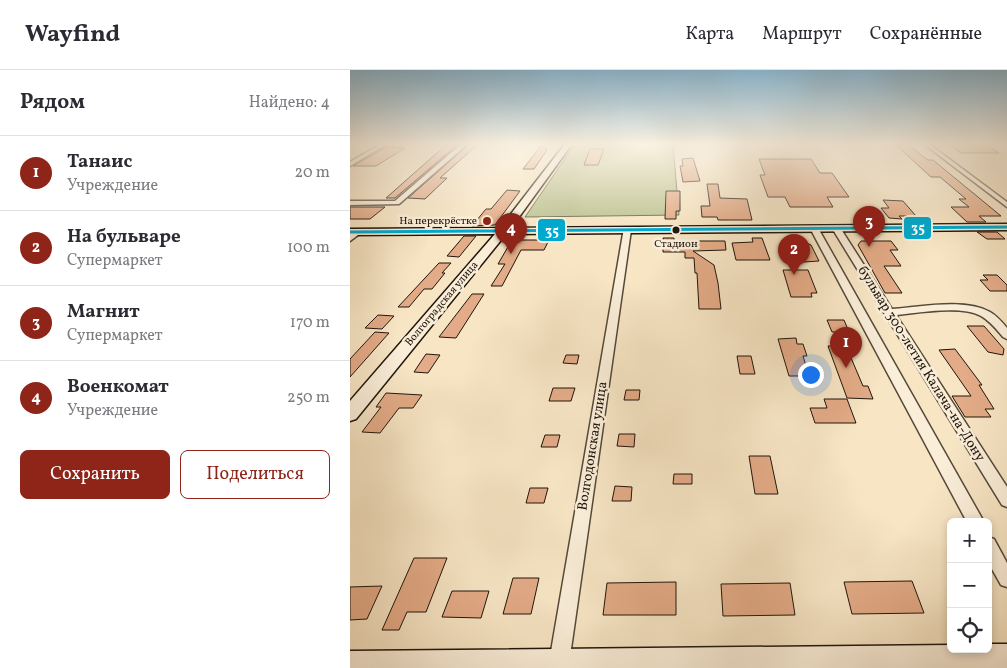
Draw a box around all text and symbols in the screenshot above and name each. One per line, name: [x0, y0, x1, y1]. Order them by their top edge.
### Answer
text: Wayfind: [25, 18, 120, 52]
text: Карта: [685, 22, 734, 47]
text: Маршрут: [762, 22, 842, 47]
text: Сохранённые: [870, 22, 982, 47]
text: Рядом: [20, 88, 85, 117]
text: Найдено: 4: [249, 92, 330, 114]
text: Танаис: [67, 149, 132, 175]
text: 1: [33, 162, 39, 184]
text: 20 m: [295, 162, 330, 184]
text: Учреждение: [67, 175, 158, 197]
pin: 3: [853, 206, 885, 247]
pin: 4: [495, 213, 527, 254]
place label: На перекрёстке: [399, 214, 477, 229]
marker: На перекрёстке: [481, 215, 493, 227]
line badge: 35: [903, 216, 932, 240]
line badge: 35: [537, 218, 566, 242]
text: 35: [911, 219, 925, 238]
text: 35: [545, 222, 559, 241]
text: На бульваре: [67, 224, 181, 250]
marker: Стадион: [671, 225, 681, 235]
pin: 2: [778, 234, 810, 275]
text: 2: [32, 237, 40, 259]
text: 100 m: [287, 237, 330, 259]
place label: Стадион: [654, 237, 698, 252]
text: Супермаркет: [67, 250, 163, 272]
street label: Волгоградская улица: [402, 258, 482, 350]
street label: бульвар 300-летия Калача-на-Дону: [853, 263, 990, 466]
text: Магнит: [67, 299, 140, 325]
text: 3: [32, 312, 40, 334]
text: 170 m: [290, 312, 330, 334]
text: Супермаркет: [67, 325, 163, 347]
pin: 1: [830, 327, 862, 368]
your location: [798, 362, 824, 388]
text: Военкомат: [67, 374, 169, 400]
street label: Волгодонская улица: [573, 380, 613, 512]
text: 4: [31, 387, 41, 409]
text: 250 m: [287, 387, 330, 409]
text: Учреждение: [67, 400, 158, 422]
button: Сохранить: [20, 450, 170, 499]
button: Поделиться: [180, 450, 330, 499]
map controls: [947, 518, 992, 653]
button: +: [947, 518, 992, 563]
button: −: [947, 563, 992, 608]
button: locate: [947, 608, 992, 653]

